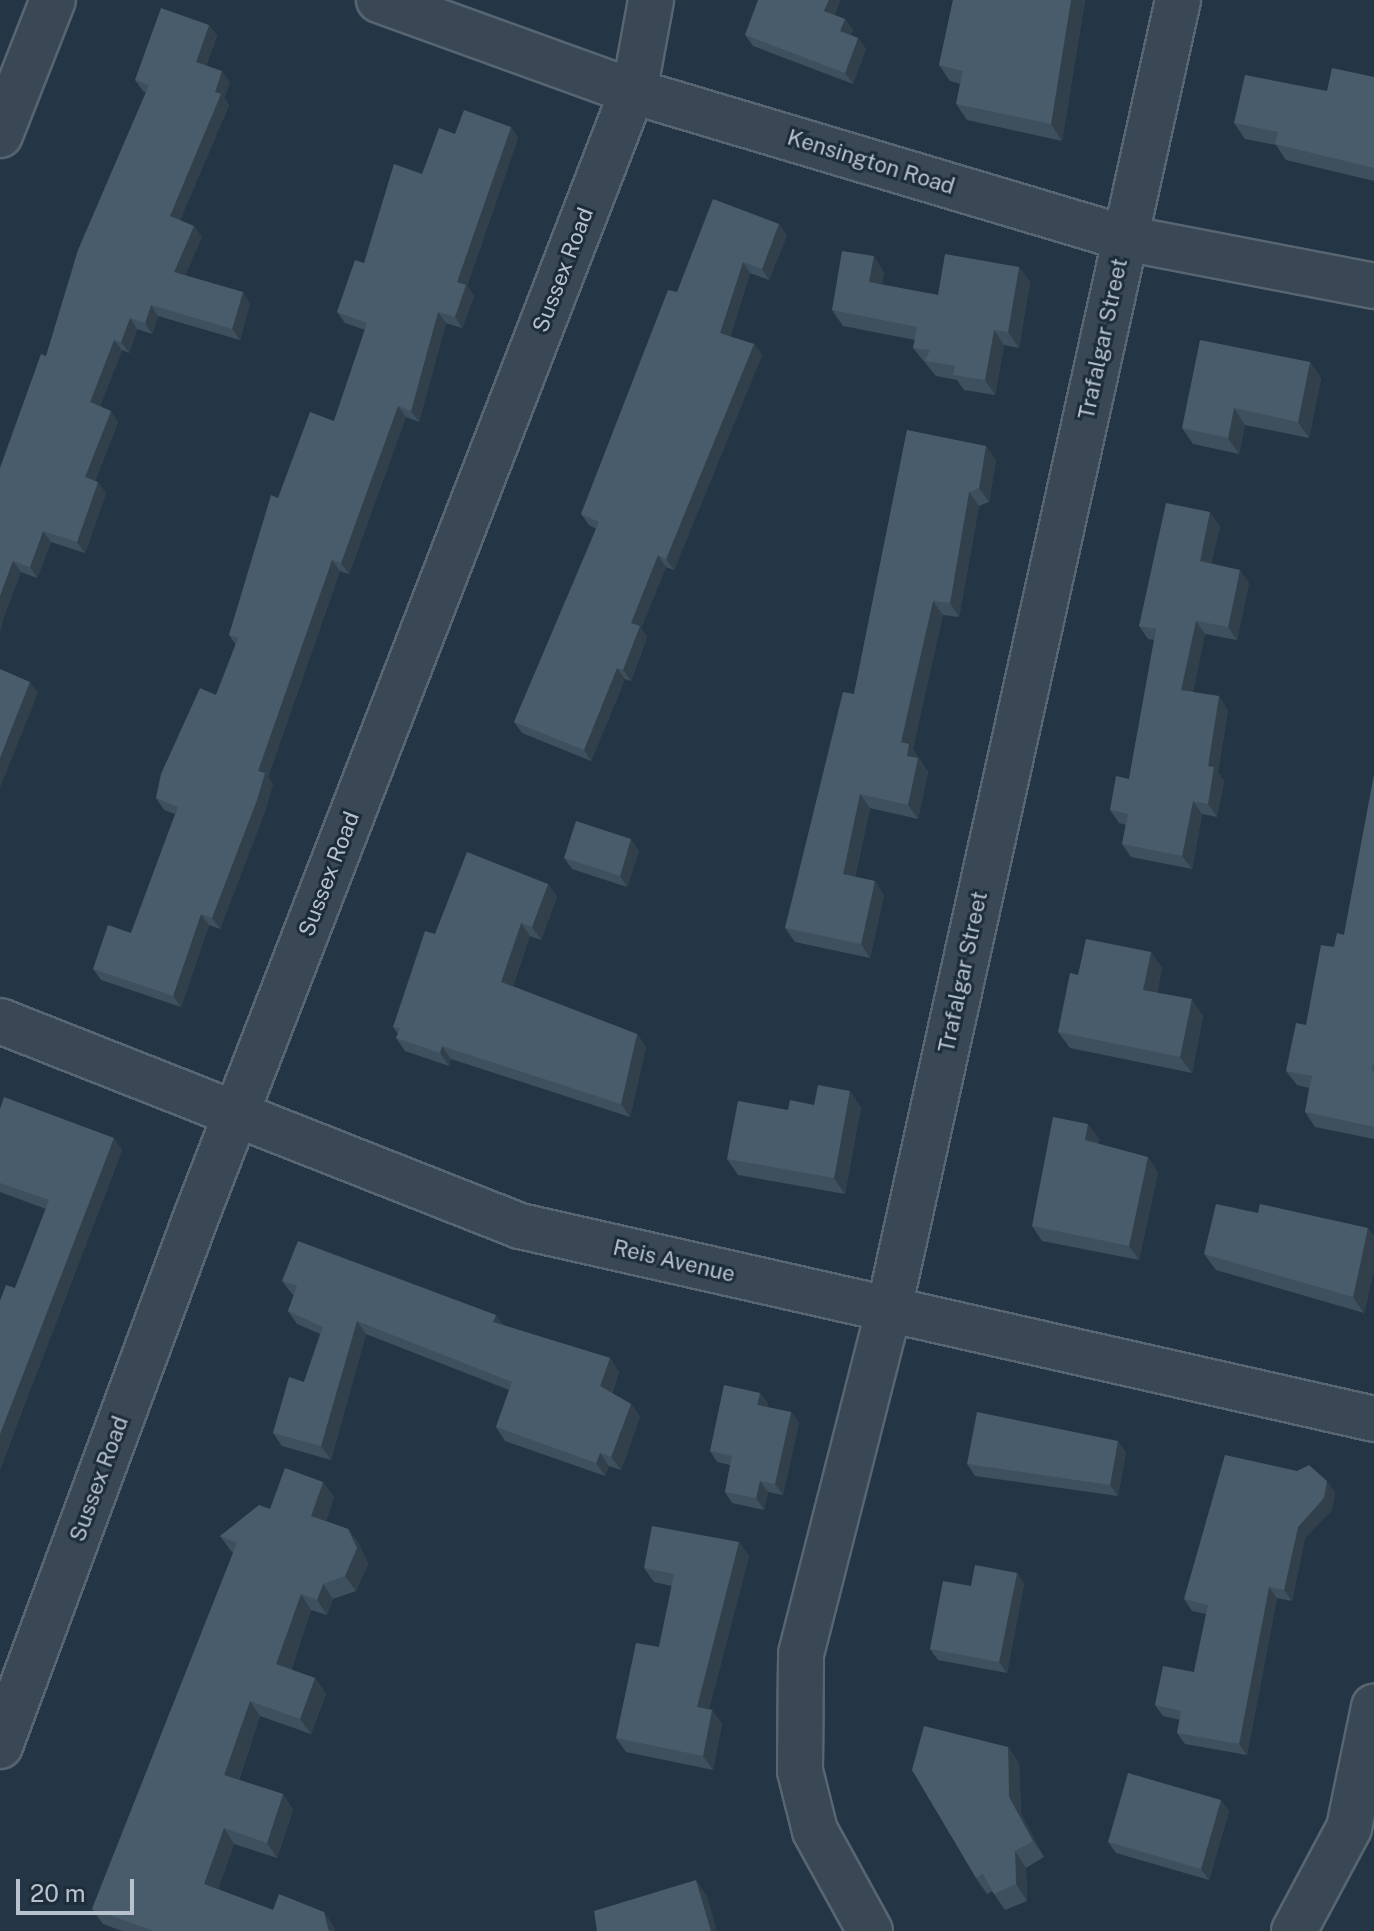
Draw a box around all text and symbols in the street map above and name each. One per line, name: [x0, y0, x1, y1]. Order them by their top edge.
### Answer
street label: Kensington Road: [784, 124, 958, 200]
street label: Sussex Road: [527, 204, 599, 336]
street label: Trafalgar Street: [1073, 256, 1133, 422]
street label: Sussex Road: [293, 808, 365, 940]
street label: Trafalgar Street: [933, 889, 993, 1055]
street label: Reis Avenue: [610, 1234, 738, 1288]
street label: Sussex Road: [64, 1413, 134, 1545]
scale bar: [20, 1863, 138, 1913]
text: 20 m: [30, 1879, 86, 1907]

